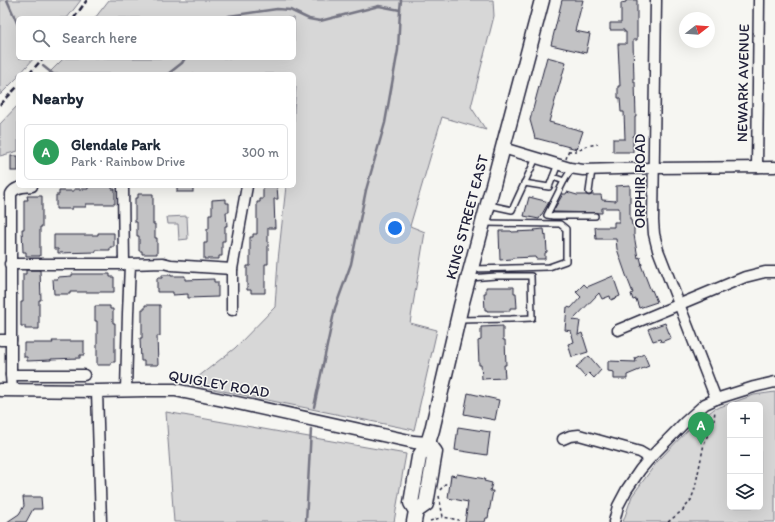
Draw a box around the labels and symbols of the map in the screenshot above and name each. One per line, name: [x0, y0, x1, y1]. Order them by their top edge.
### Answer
north arrow: [679, 12, 715, 48]
street label: NEWARK AVENUE: [733, 24, 753, 142]
street label: ORPHIR ROAD: [631, 133, 649, 228]
street label: KING STREET EAST: [442, 152, 492, 281]
your location: [385, 218, 405, 238]
street label: QUIGLEY ROAD: [167, 366, 271, 402]
pin: A: [688, 412, 714, 445]

